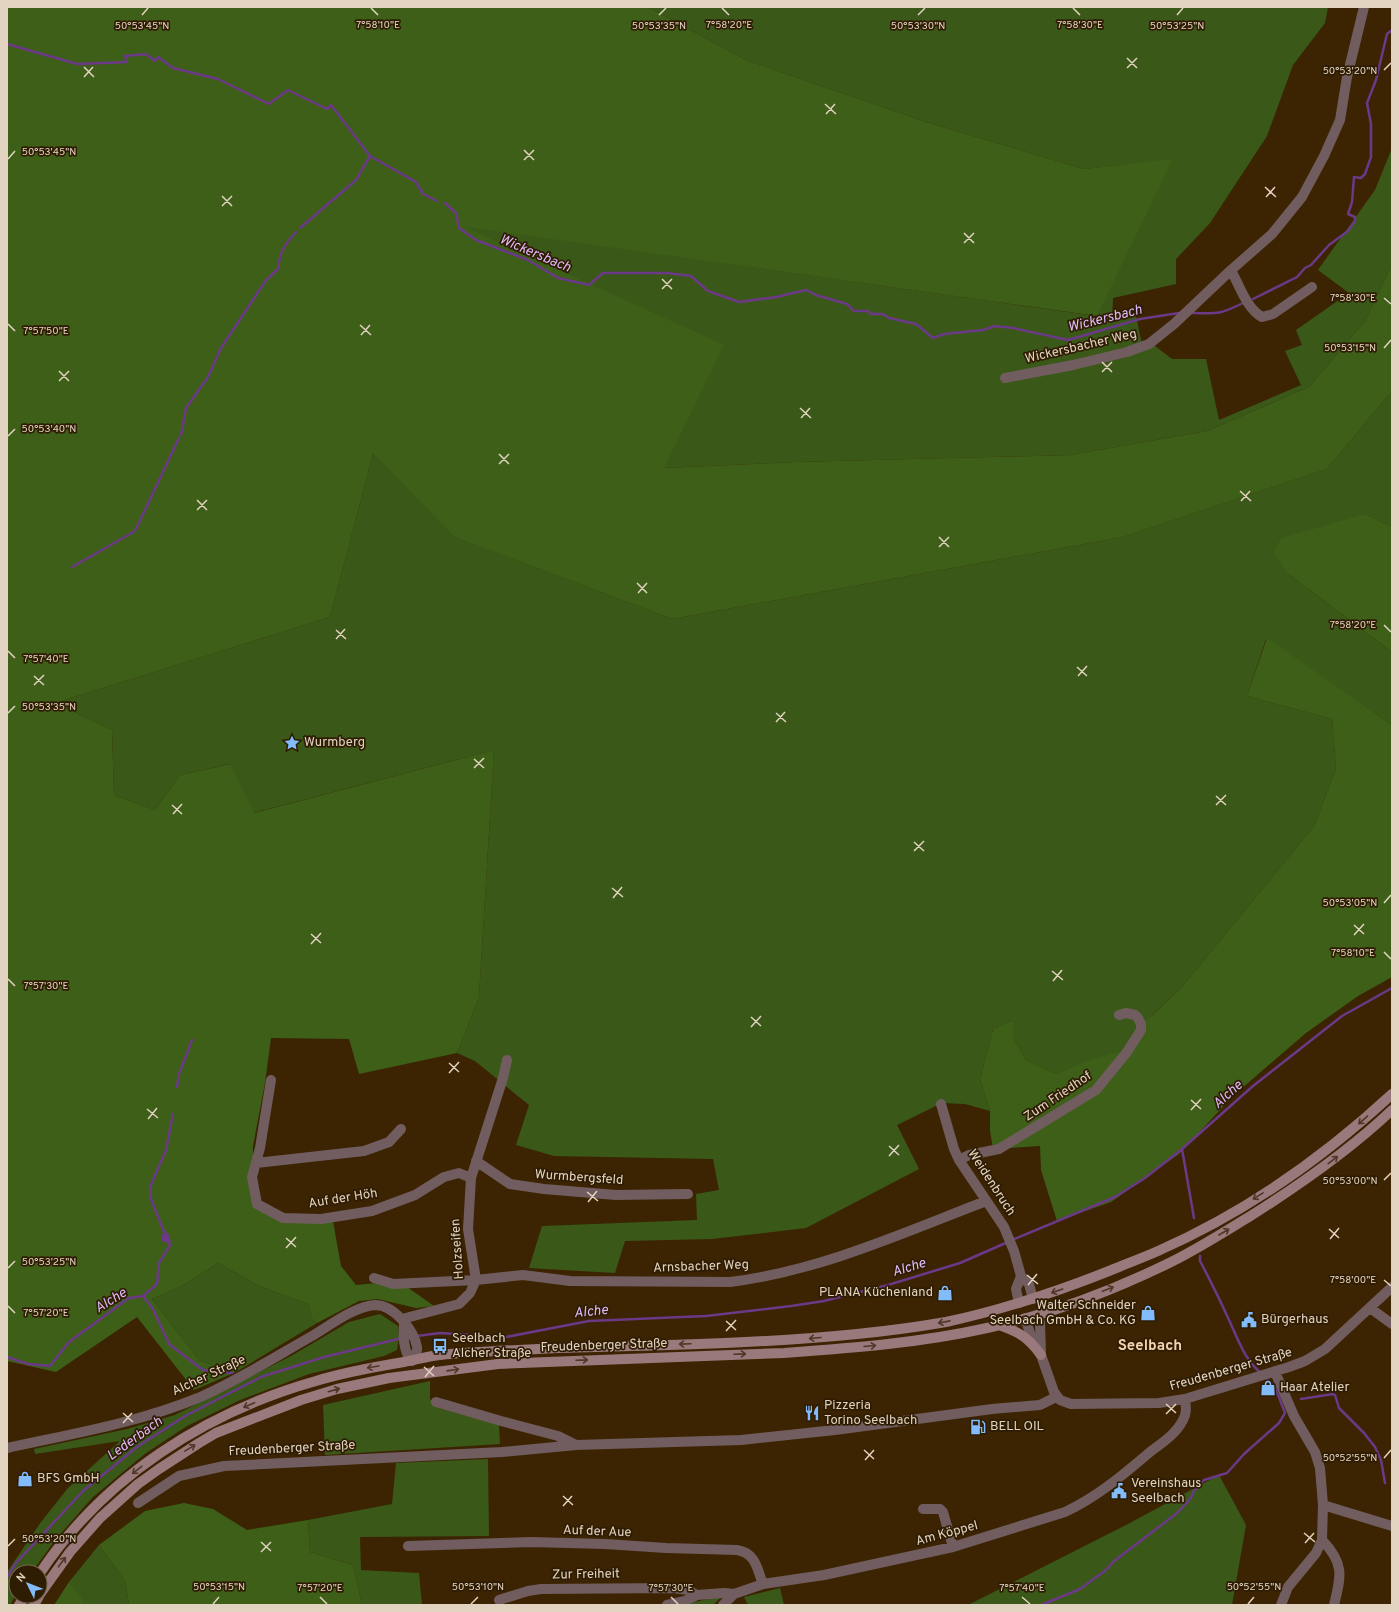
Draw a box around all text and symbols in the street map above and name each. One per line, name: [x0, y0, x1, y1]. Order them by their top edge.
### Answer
text: 7°58'10"E: [356, 19, 400, 32]
text: 7°58'20"E: [706, 19, 752, 32]
text: 7°58'30"E: [1057, 19, 1103, 32]
text: 50°53'45"N: [115, 20, 169, 33]
text: 50°53'35"N: [632, 20, 686, 33]
text: 50°53'30"N: [891, 20, 945, 33]
text: 50°53'25"N: [1150, 20, 1204, 33]
text: 50°53'20"N: [1323, 65, 1377, 78]
text: 50°53'45"N: [22, 146, 76, 159]
water label: Wickersbach: [497, 231, 574, 277]
text: 7°58'30"E: [1330, 292, 1376, 305]
water label: Wickersbach: [1066, 301, 1144, 336]
text: 7°57'50"E: [23, 325, 69, 338]
street label: Wickersbacher Weg: [1024, 326, 1138, 368]
text: 50°53'15"N: [1324, 342, 1376, 355]
text: 50°53'40"N: [22, 423, 76, 436]
text: 7°58'20"E: [1330, 619, 1376, 632]
text: 7°57'40"E: [23, 653, 69, 666]
text: 50°53'35"N: [22, 701, 76, 714]
place icon: Wurmberg: [283, 734, 301, 752]
place label: Wurmberg: [304, 735, 365, 751]
text: 50°53'05"N: [1323, 897, 1377, 910]
text: 7°58'10"E: [1331, 947, 1375, 960]
text: 7°57'30"E: [23, 980, 69, 993]
street label: Zum Friedhof: [1021, 1068, 1095, 1125]
water label: Alche: [1210, 1077, 1247, 1113]
one-way arrow: [1358, 1115, 1368, 1124]
street label: Weidenbruch: [964, 1147, 1018, 1219]
one-way arrow: [1327, 1155, 1338, 1164]
street label: Wurmbergsfeld: [534, 1167, 624, 1189]
text: 50°53'00"N: [1323, 1175, 1377, 1188]
street label: Auf der Höh: [307, 1186, 379, 1212]
one-way arrow: [1252, 1193, 1264, 1201]
street label: Holzseifen: [448, 1218, 468, 1280]
one-way arrow: [1218, 1227, 1230, 1235]
water label: Alche: [890, 1255, 929, 1281]
text: 50°53'25"N: [22, 1256, 76, 1269]
street label: Arnsbacher Weg: [653, 1257, 749, 1277]
text: 7°58'00"E: [1330, 1274, 1376, 1287]
water label: Alche: [92, 1284, 131, 1317]
shop icon: PLANA Küchenland: [936, 1284, 954, 1302]
place label: PLANA Küchenland: [819, 1285, 933, 1301]
one-way arrow: [1102, 1285, 1114, 1292]
one-way arrow: [1051, 1288, 1063, 1296]
place label: Walter Schneider Seelbach GmbH & Co. KG: [990, 1298, 1136, 1329]
water label: Alche: [573, 1302, 610, 1322]
shop icon: Walter Schneider Seelbach GmbH & Co. KG: [1139, 1304, 1157, 1322]
text: 7°57'20"E: [23, 1307, 69, 1320]
public building icon: Bürgerhaus: [1240, 1311, 1258, 1329]
place label: Bürgerhaus: [1261, 1312, 1329, 1328]
one-way arrow: [938, 1318, 951, 1326]
place label: Seelbach Alcher Straße: [452, 1331, 531, 1362]
one-way arrow: [809, 1334, 822, 1341]
street label: Freudenberger Straße: [540, 1336, 668, 1356]
bus stop icon: Seelbach Alcher Straße: [431, 1337, 449, 1355]
district label: Seelbach: [1118, 1337, 1182, 1356]
one-way arrow: [679, 1340, 692, 1348]
one-way arrow: [863, 1342, 876, 1349]
street label: Freudenberger Straße: [1168, 1345, 1294, 1395]
one-way arrow: [733, 1350, 746, 1358]
street label: Alcher Straße: [170, 1352, 248, 1400]
one-way arrow: [575, 1356, 588, 1363]
one-way arrow: [367, 1363, 380, 1371]
one-way arrow: [446, 1366, 459, 1374]
shop icon: Haar Atelier: [1259, 1379, 1277, 1397]
place label: Haar Atelier: [1280, 1380, 1350, 1396]
one-way arrow: [327, 1386, 340, 1393]
place label: Pizzeria Torino Seelbach: [824, 1398, 917, 1429]
one-way arrow: [243, 1402, 255, 1409]
restaurant icon: Pizzeria Torino Seelbach: [803, 1404, 821, 1422]
water label: Lederbach: [104, 1413, 166, 1465]
fuel station icon: BELL OIL: [969, 1418, 987, 1436]
place label: BELL OIL: [990, 1419, 1044, 1435]
street label: Freudenberger Straße: [228, 1438, 356, 1460]
one-way arrow: [184, 1444, 196, 1452]
text: 50°52'55"N: [1323, 1452, 1377, 1465]
one-way arrow: [131, 1466, 142, 1474]
shop icon: BFS GmbH: [16, 1470, 34, 1488]
place label: BFS GmbH: [37, 1471, 100, 1487]
place label: Vereinshaus Seelbach: [1131, 1476, 1201, 1507]
public building icon: Vereinshaus Seelbach: [1110, 1482, 1128, 1500]
street label: Am Köppel: [914, 1518, 980, 1550]
street label: Auf der Aue: [562, 1523, 632, 1541]
text: 50°53'20"N: [22, 1533, 76, 1546]
one-way arrow: [58, 1557, 66, 1568]
north arrow: [8, 1564, 48, 1604]
street label: Zur Freiheit: [552, 1566, 620, 1584]
text: N: [14, 1570, 29, 1586]
text: 50°53'15"N: [193, 1581, 245, 1594]
text: 50°53'10"N: [452, 1581, 504, 1594]
text: 50°52'55"N: [1227, 1581, 1281, 1594]
text: 7°57'20"E: [297, 1582, 343, 1595]
text: 7°57'30"E: [648, 1582, 694, 1595]
text: 7°57'40"E: [999, 1582, 1045, 1595]

